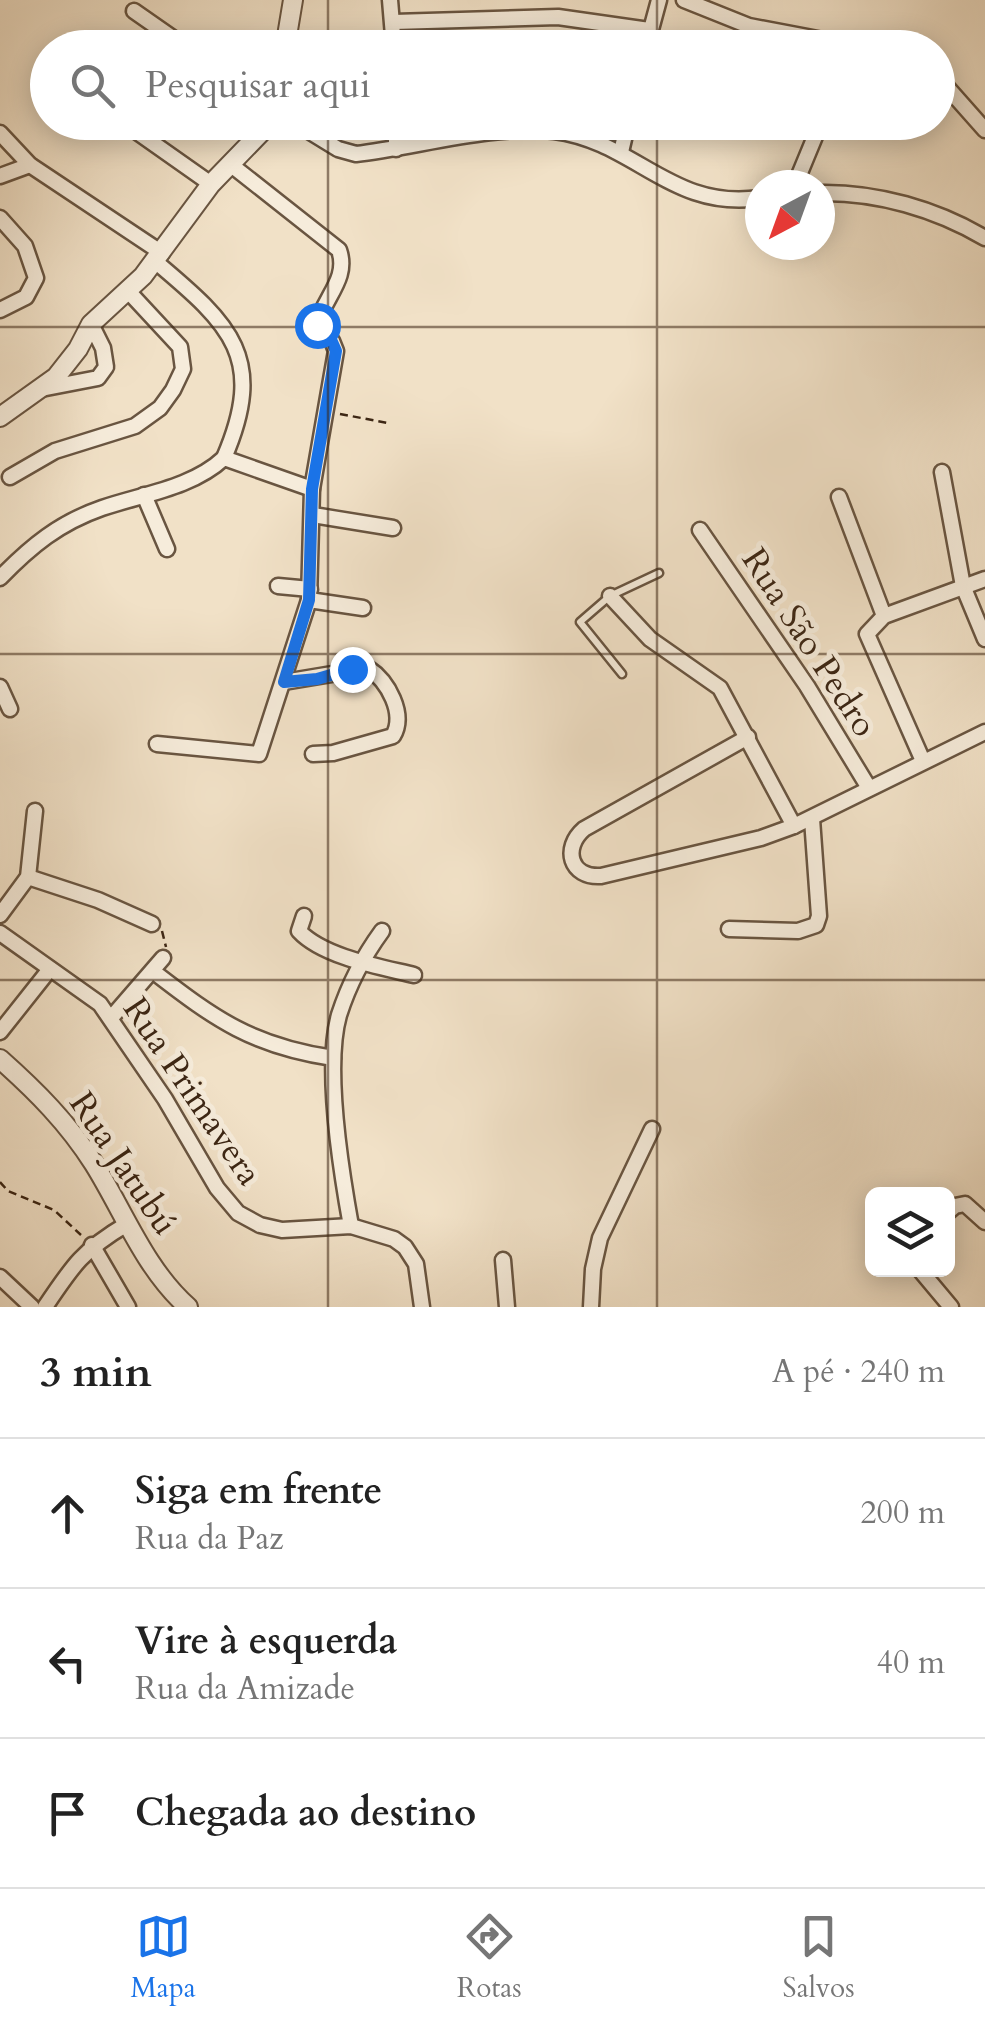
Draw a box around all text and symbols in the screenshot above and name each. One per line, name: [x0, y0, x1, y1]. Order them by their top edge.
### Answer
search box: [30, 30, 955, 140]
icon: search: [65, 58, 120, 113]
text: Pesquisar aqui: [145, 59, 371, 111]
north arrow: [745, 170, 835, 260]
route start: [295, 303, 341, 349]
street label: Rua São Pedro: [730, 539, 888, 746]
route end: [330, 647, 376, 693]
street label: Rua Primavera: [111, 988, 273, 1195]
street label: Rua Jatubú: [58, 1082, 189, 1245]
map controls: [865, 1187, 955, 1277]
button: layers: [865, 1187, 955, 1277]
text: 3 min: [40, 1344, 152, 1401]
text: A pé · 240 m: [772, 1350, 945, 1394]
text: Siga em frente: [135, 1465, 382, 1517]
icon: ahead: [40, 1486, 95, 1541]
text: 200 m: [860, 1491, 945, 1535]
text: Rua da Paz: [135, 1517, 284, 1561]
text: Vire à esquerda: [135, 1615, 397, 1667]
icon: left: [40, 1636, 95, 1691]
text: 40 m: [877, 1641, 945, 1685]
text: Rua da Amizade: [135, 1667, 355, 1711]
icon: arrive: [40, 1786, 95, 1841]
text: Chegada ao destino: [135, 1787, 476, 1839]
tab: Mapa: [130, 1909, 196, 2007]
tab: Rotas: [457, 1909, 522, 2007]
tab: Salvos: [783, 1909, 855, 2007]

